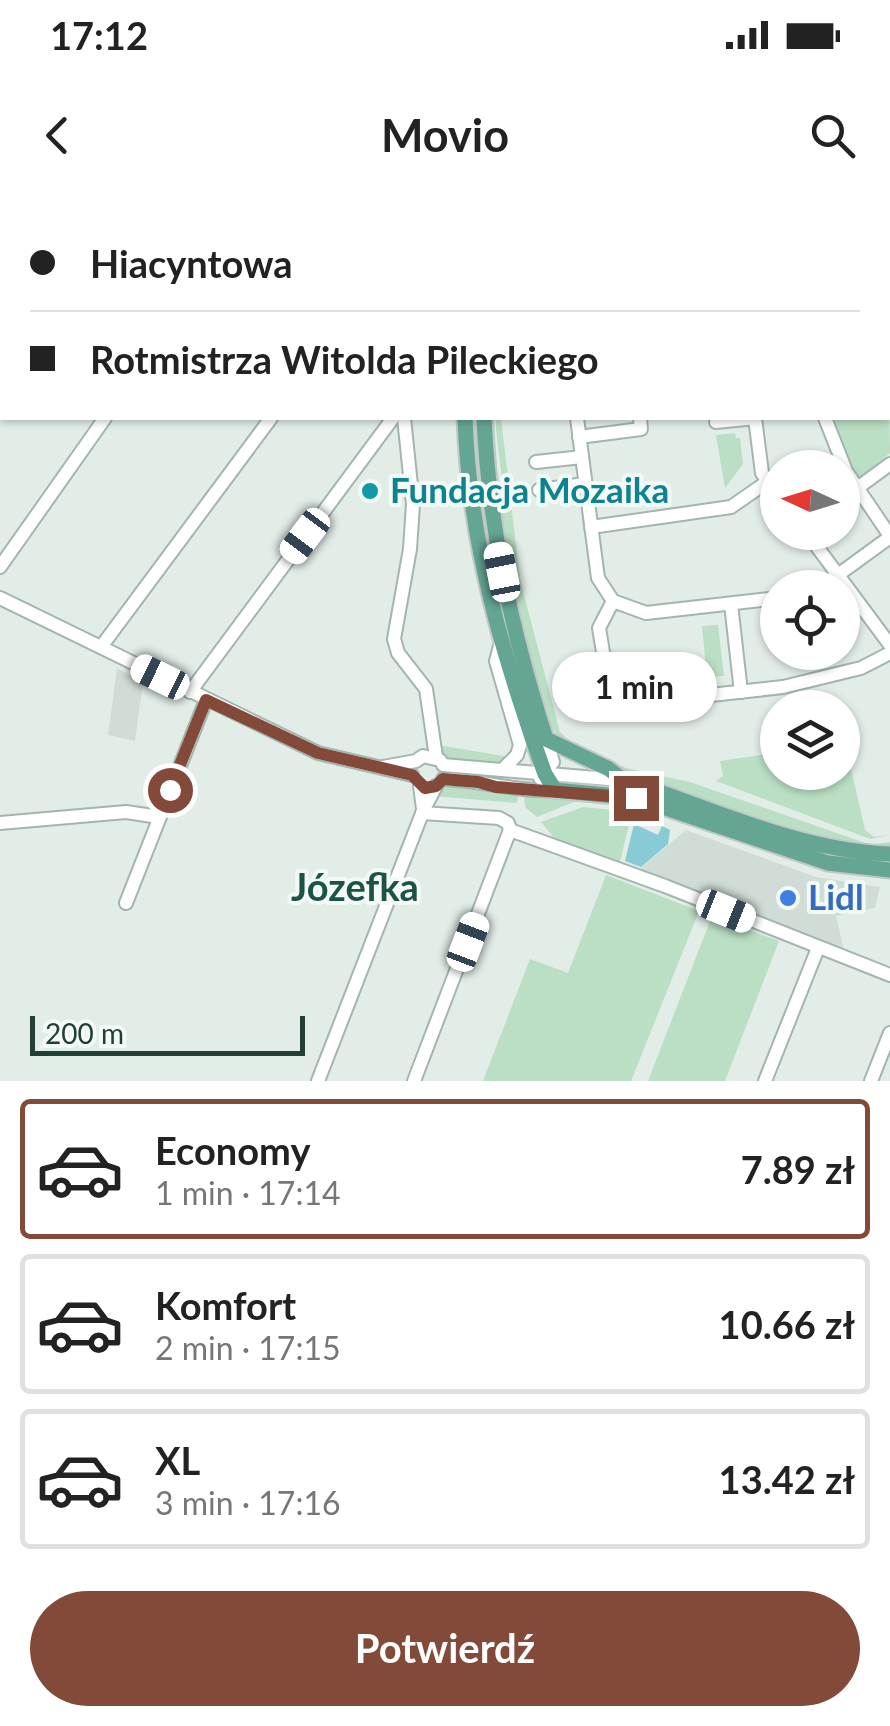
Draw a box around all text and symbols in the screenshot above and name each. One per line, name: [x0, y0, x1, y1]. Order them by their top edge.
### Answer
text: 17:12: [50, 12, 148, 58]
icon: back: [30, 108, 85, 163]
text: Movio: [381, 108, 509, 162]
icon: search: [805, 108, 860, 163]
text: Hiacyntowa: [90, 240, 293, 286]
text: Rotmistrza Witolda Pileckiego: [90, 336, 599, 382]
north arrow: [760, 450, 860, 550]
map controls: [760, 450, 860, 790]
place label: Fundacja Mozaika: [390, 468, 669, 510]
marker: Fundacja Mozaika: [359, 480, 381, 502]
car: [275, 503, 335, 569]
car: [482, 540, 522, 604]
button: locate: [760, 570, 860, 670]
car: [126, 650, 194, 704]
callout: 1 min: [554, 653, 718, 723]
text: 1 min: [595, 667, 674, 706]
button: layers: [760, 690, 860, 790]
route start: [148, 768, 193, 813]
route end: [614, 776, 659, 821]
district label: Józefka: [291, 863, 419, 909]
place label: Lidl: [808, 875, 864, 917]
car: [693, 886, 759, 936]
marker: Lidl: [777, 887, 799, 909]
car: [443, 909, 493, 975]
scale bar: [30, 1011, 305, 1056]
text: 200 m: [45, 1016, 124, 1050]
icon: car: [35, 1124, 125, 1214]
text: Economy: [155, 1127, 310, 1173]
text: 7.89 zł: [741, 1146, 855, 1192]
text: 1 min · 17:14: [155, 1173, 341, 1212]
icon: car: [35, 1279, 125, 1369]
text: Komfort: [155, 1282, 296, 1328]
text: 10.66 zł: [719, 1301, 855, 1347]
text: 2 min · 17:15: [155, 1328, 341, 1367]
icon: car: [35, 1434, 125, 1524]
text: XL: [155, 1437, 200, 1483]
text: 13.42 zł: [719, 1456, 855, 1502]
text: 3 min · 17:16: [155, 1483, 341, 1522]
button: Potwierdź: [30, 1591, 860, 1706]

